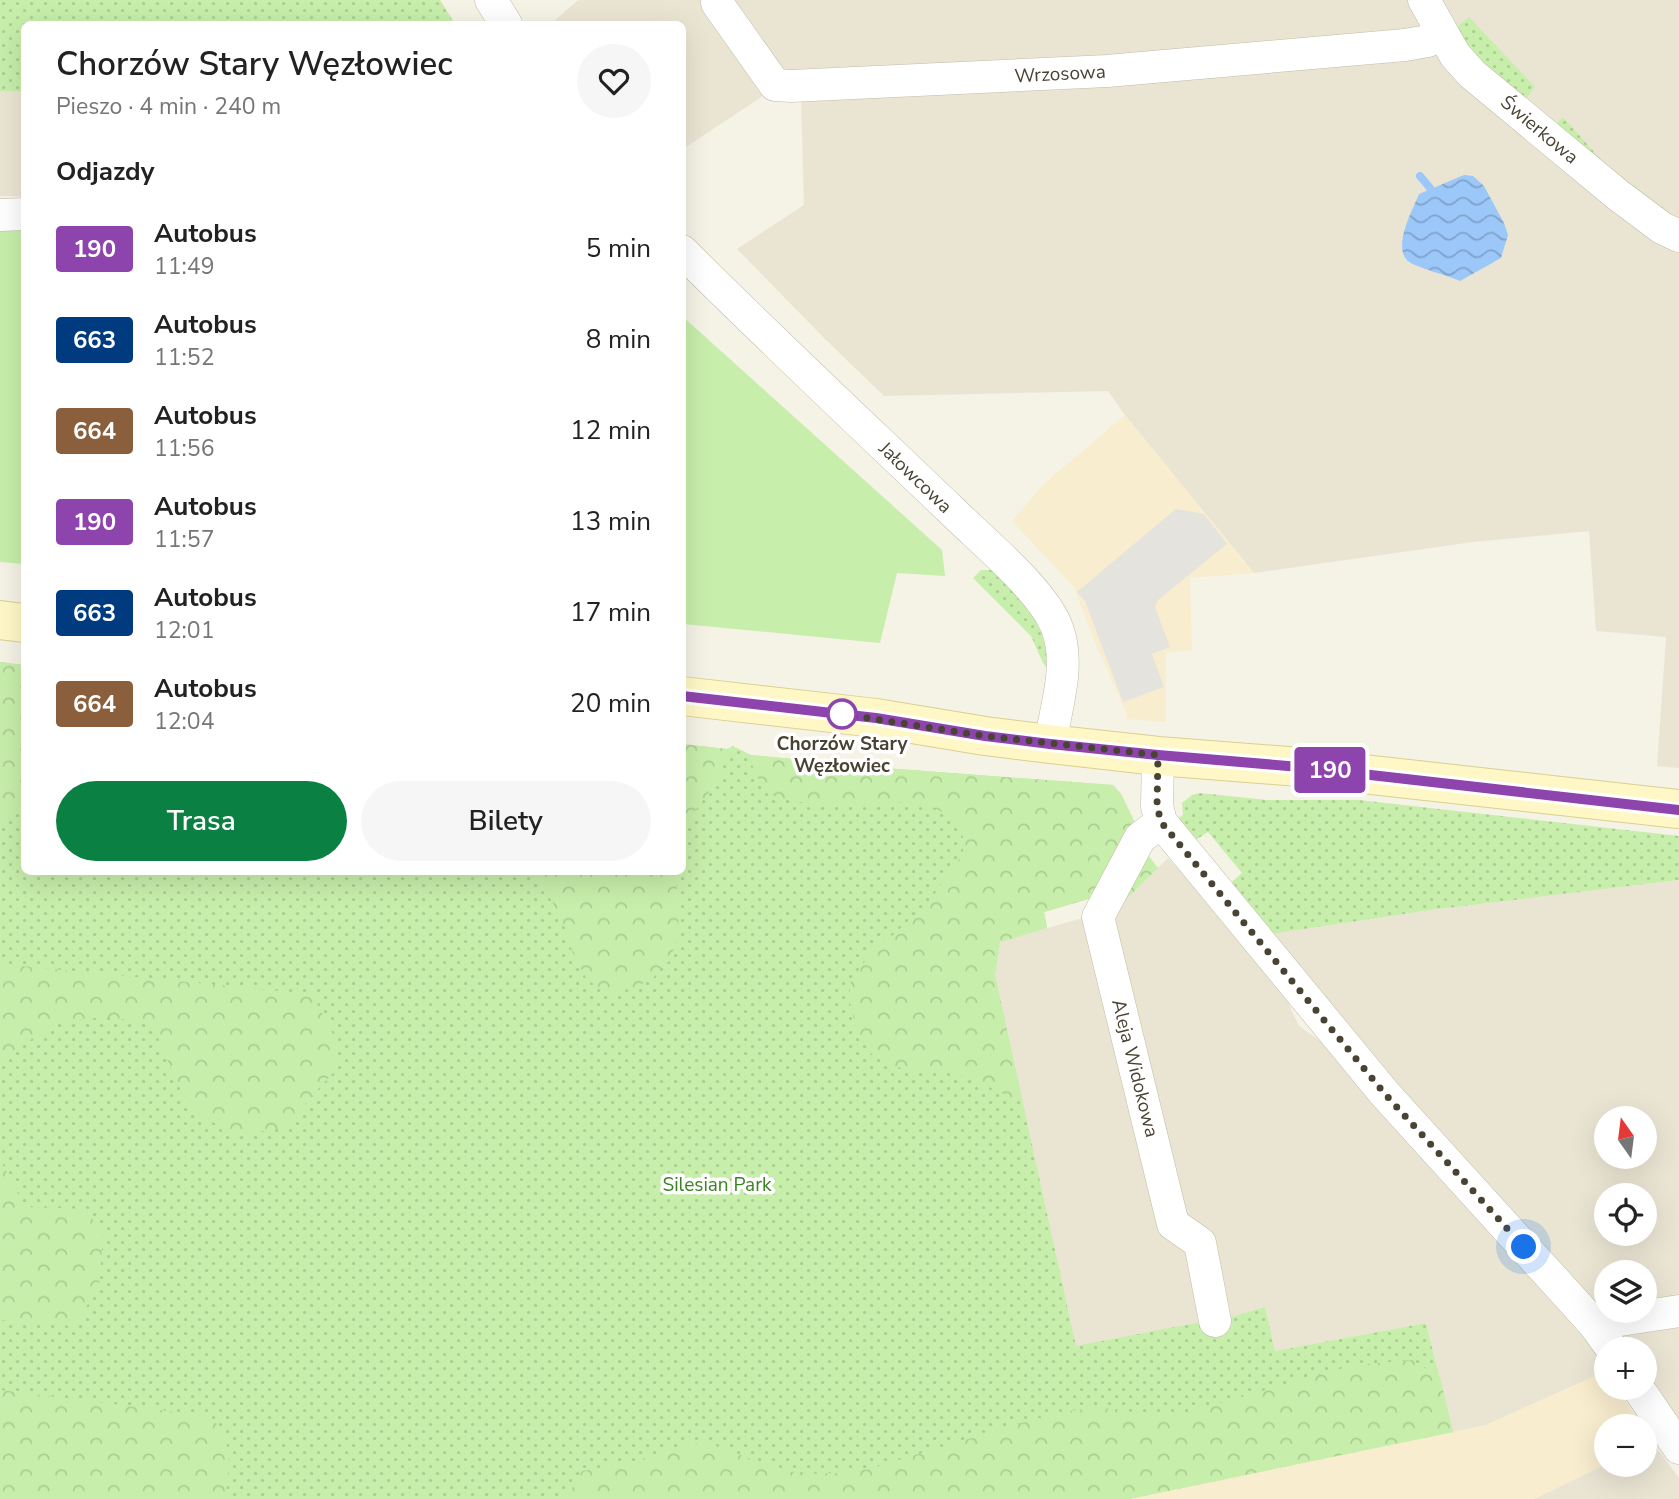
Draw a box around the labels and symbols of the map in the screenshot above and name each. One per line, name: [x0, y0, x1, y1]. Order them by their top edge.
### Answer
street label: Wrzosowa: [1014, 59, 1106, 89]
street label: Świerkowa: [1495, 89, 1584, 170]
street label: Jałowcowa: [872, 435, 958, 519]
marker: Chorzów Stary Węzłowiec: [827, 699, 857, 729]
place label: Chorzów Stary Węzłowiec: [776, 731, 909, 779]
line badge: 190: [1290, 747, 1370, 793]
street label: Aleja Widokowa: [1105, 996, 1165, 1140]
north arrow: [1594, 1106, 1657, 1169]
park label: Silesian Park: [663, 1172, 772, 1198]
your location: [1506, 1229, 1541, 1264]

